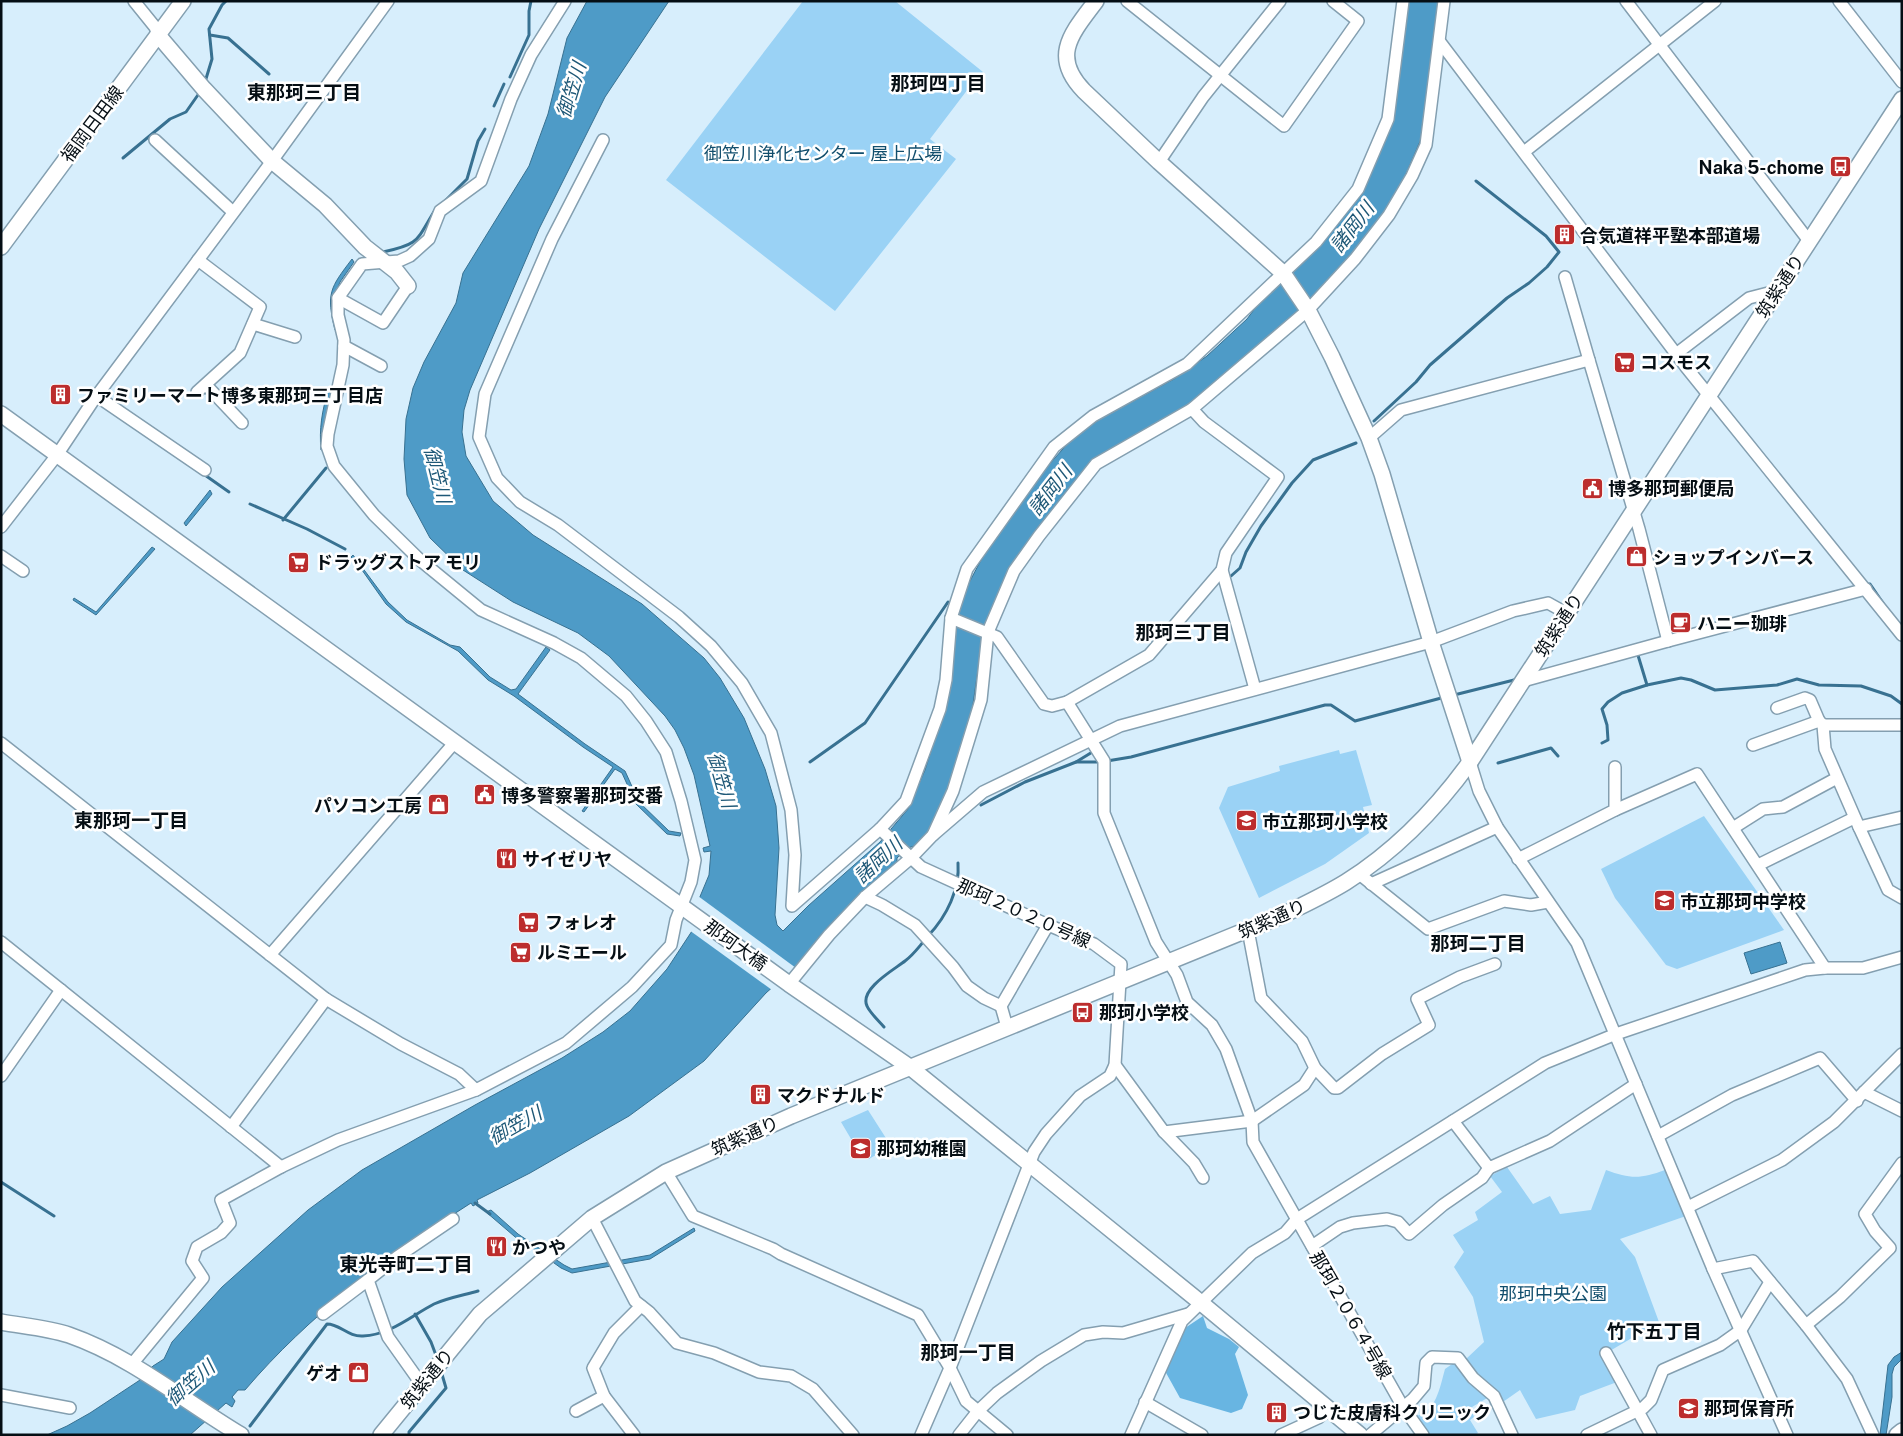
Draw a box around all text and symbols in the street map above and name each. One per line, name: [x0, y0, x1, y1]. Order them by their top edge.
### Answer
water label: 御笠川: [552, 58, 590, 120]
district label: 那珂四丁目: [890, 72, 986, 94]
district label: 東那珂三丁目: [247, 81, 361, 103]
street label: 福岡日田線: [57, 82, 127, 166]
park label: 御笠川浄化センター 屋上広場: [704, 143, 942, 164]
bus stop icon: Naka 5-chome: [1828, 155, 1852, 179]
place label: Naka 5-chome: [1699, 157, 1824, 178]
water label: 諸岡川: [1326, 196, 1379, 256]
building icon: 合気道祥平塾本部道場: [1552, 223, 1576, 247]
place label: 合気道祥平塾本部道場: [1580, 225, 1760, 246]
street label: 筑紫通り: [1752, 250, 1808, 322]
supermarket icon: コスモス: [1612, 350, 1636, 374]
place label: コスモス: [1640, 352, 1712, 373]
building icon: ファミリーマート博多東那珂三丁目店: [49, 383, 73, 407]
place label: ファミリーマート博多東那珂三丁目店: [77, 385, 383, 406]
water label: 御笠川: [420, 445, 456, 507]
water label: 諸岡川: [1024, 459, 1077, 519]
public building icon: 博多那珂郵便局: [1580, 476, 1604, 500]
place label: 博多那珂郵便局: [1608, 478, 1734, 499]
shop icon: ショップインバース: [1625, 545, 1649, 569]
place label: ショップインバース: [1653, 547, 1814, 568]
supermarket icon: ドラッグストア モリ: [287, 550, 311, 574]
place label: ドラッグストア モリ: [315, 552, 481, 573]
street label: 筑紫通り: [1531, 589, 1587, 661]
cafe icon: ハニー珈琲: [1669, 611, 1693, 635]
place label: ハニー珈琲: [1697, 613, 1787, 634]
district label: 那珂三丁目: [1135, 621, 1231, 643]
water label: 御笠川: [704, 750, 741, 812]
public building icon: 博多警察署那珂交番: [473, 783, 497, 807]
place label: 博多警察署那珂交番: [501, 785, 663, 806]
shop icon: パソコン工房: [426, 793, 450, 817]
place label: パソコン工房: [314, 795, 422, 816]
district label: 東那珂一丁目: [74, 809, 188, 831]
school or university icon: 市立那珂小学校: [1234, 809, 1258, 833]
place label: 市立那珂小学校: [1262, 811, 1388, 832]
water label: 諸岡川: [850, 831, 908, 887]
restaurant icon: サイゼリヤ: [494, 847, 518, 871]
place label: サイゼリヤ: [522, 849, 612, 870]
street label: 那珂２０２０号線: [954, 874, 1094, 952]
school or university icon: 市立那珂中学校: [1652, 889, 1676, 913]
place label: 市立那珂中学校: [1680, 891, 1806, 912]
street label: 筑紫通り: [1235, 895, 1309, 943]
supermarket icon: フォレオ: [517, 910, 541, 934]
place label: フォレオ: [545, 912, 617, 933]
street label: 那珂大橋: [701, 915, 771, 975]
district label: 那珂二丁目: [1430, 932, 1526, 954]
supermarket icon: ルミエール: [509, 940, 533, 964]
place label: ルミエール: [537, 942, 627, 963]
bus stop icon: 那珂小学校: [1071, 1000, 1095, 1024]
place label: 那珂小学校: [1099, 1002, 1189, 1023]
building icon: マクドナルド: [749, 1083, 773, 1107]
place label: マクドナルド: [777, 1085, 885, 1106]
water label: 御笠川: [485, 1101, 547, 1148]
street label: 筑紫通り: [708, 1112, 782, 1160]
school or university icon: 那珂幼稚園: [849, 1136, 873, 1160]
place label: 那珂幼稚園: [877, 1138, 967, 1159]
restaurant icon: かつや: [484, 1235, 508, 1259]
place label: かつや: [512, 1237, 566, 1258]
street label: 那珂２０６４号線: [1306, 1247, 1396, 1383]
district label: 東光寺町二丁目: [339, 1253, 473, 1275]
park label: 那珂中央公園: [1499, 1283, 1607, 1304]
district label: 竹下五丁目: [1606, 1320, 1702, 1342]
district label: 那珂一丁目: [920, 1341, 1016, 1363]
street label: 筑紫通り: [396, 1344, 458, 1414]
water label: 御笠川: [161, 1355, 220, 1410]
shop icon: ゲオ: [346, 1361, 370, 1385]
place label: ゲオ: [306, 1363, 342, 1384]
school or university icon: 那珂保育所: [1676, 1396, 1700, 1420]
place label: 那珂保育所: [1704, 1398, 1794, 1419]
building icon: つじた皮膚科クリニック: [1265, 1400, 1289, 1424]
place label: つじた皮膚科クリニック: [1293, 1402, 1491, 1423]

